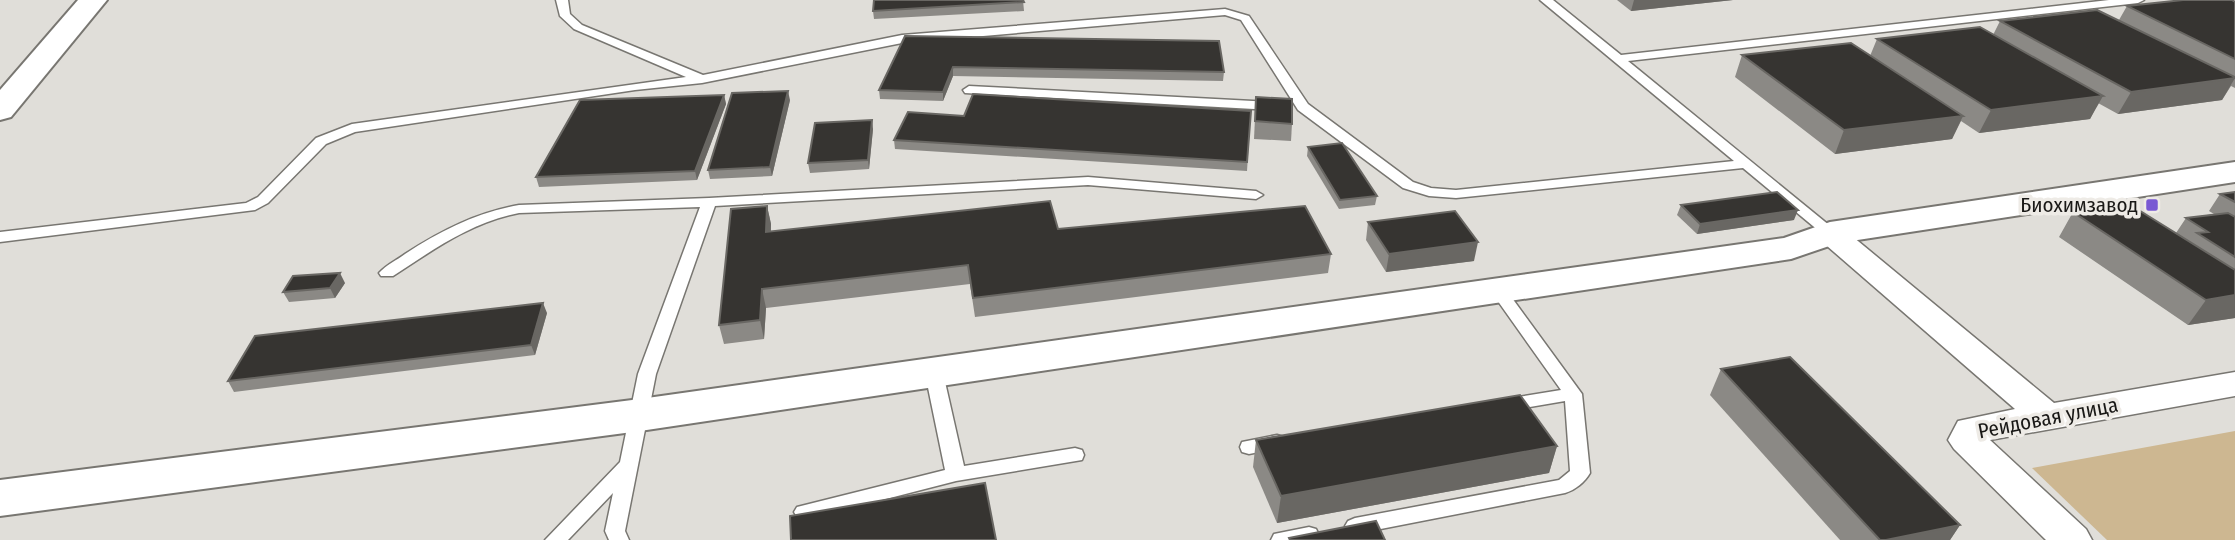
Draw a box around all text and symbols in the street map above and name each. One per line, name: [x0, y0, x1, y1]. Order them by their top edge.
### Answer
place label: Биохимзавод: [2020, 192, 2138, 218]
marker: Биохимзавод: [2144, 197, 2160, 213]
street label: Рейдовая улица: [1976, 392, 2120, 444]

